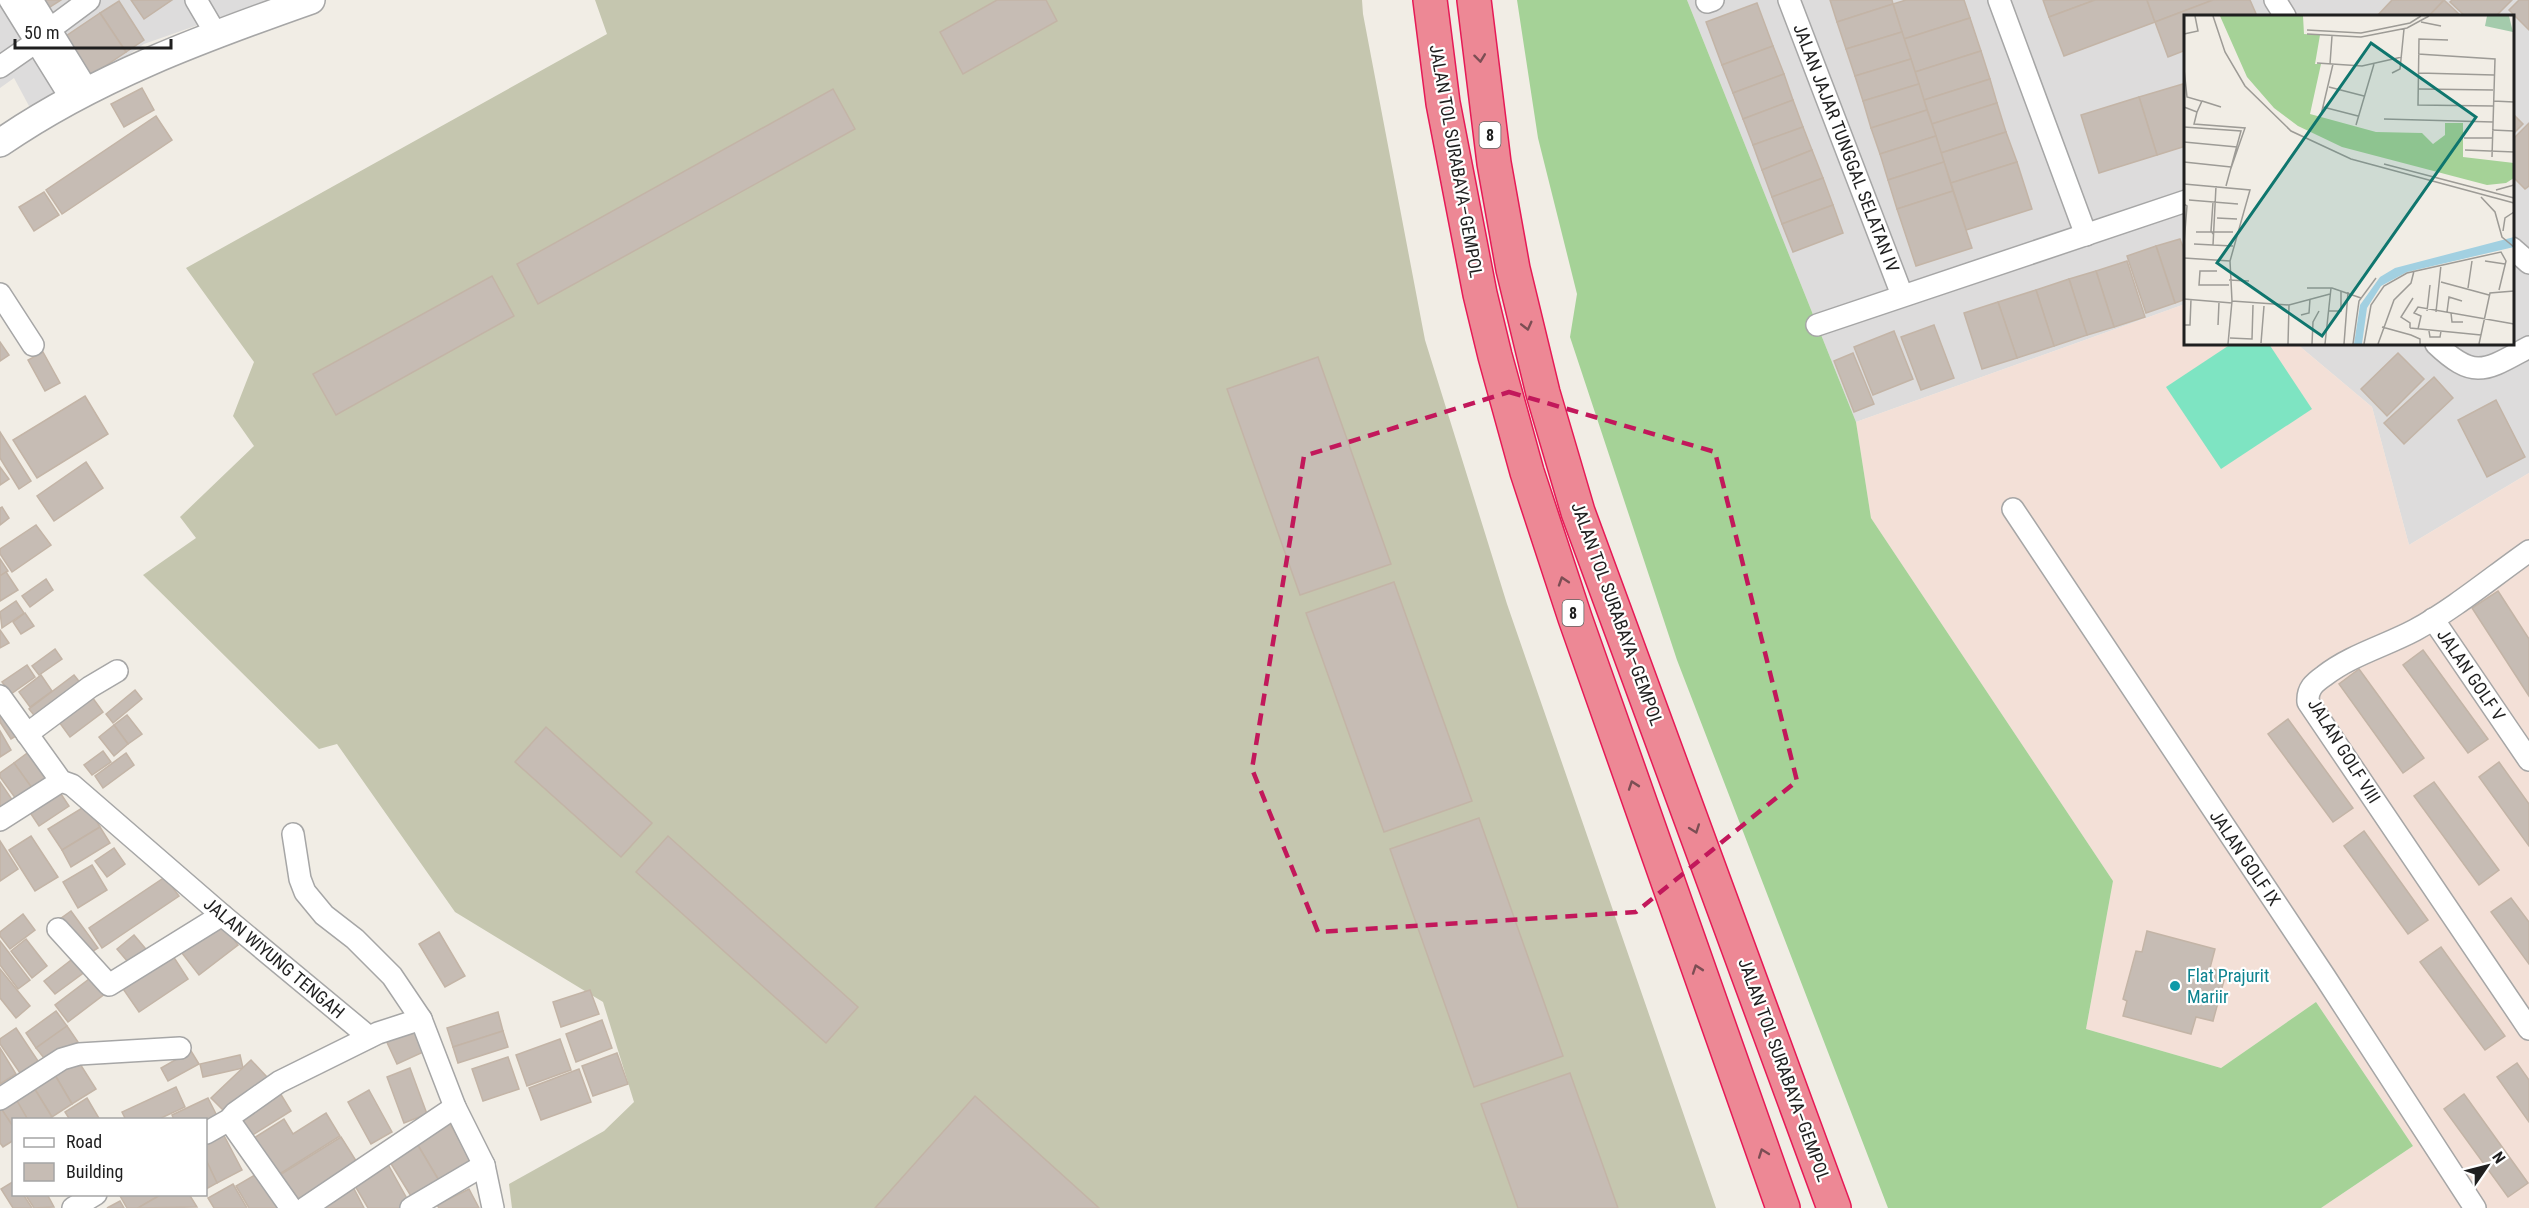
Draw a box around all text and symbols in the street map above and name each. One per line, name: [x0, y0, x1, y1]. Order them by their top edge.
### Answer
scale bar: [15, 12, 171, 50]
inset map: [2184, 15, 2514, 345]
street label: JALAN JAJAR TUNGGAL SELATAN IV: [1789, 21, 1904, 275]
text: 50 m: [24, 22, 59, 43]
street label: JALAN TOL SURABAYA–GEMPOL: [1426, 43, 1487, 279]
one-way arrow: [1473, 54, 1486, 63]
road number: 8: [1480, 122, 1500, 148]
one-way arrow: [1519, 321, 1532, 331]
street label: JALAN TOL SURABAYA–GEMPOL: [1567, 499, 1668, 729]
one-way arrow: [1557, 576, 1570, 587]
road number: 8: [1562, 600, 1584, 626]
street label: JALAN GOLF V: [2433, 625, 2510, 725]
street label: JALAN GOLF VIII: [2304, 694, 2385, 807]
one-way arrow: [1627, 780, 1640, 791]
street label: JALAN GOLF IX: [2206, 806, 2285, 910]
one-way arrow: [1688, 823, 1700, 834]
street label: JALAN WIYUNG TENGAH: [200, 893, 349, 1023]
street label: JALAN TOL SURABAYA–GEMPOL: [1734, 955, 1835, 1185]
one-way arrow: [1692, 964, 1705, 975]
place label: Flat Prajurit Mariir: [2187, 965, 2269, 1007]
marker: Flat Prajurit Mariir: [2168, 979, 2182, 993]
legend: [12, 1118, 207, 1196]
text: Road: [66, 1131, 102, 1152]
north arrow: [2457, 1136, 2517, 1196]
one-way arrow: [1757, 1148, 1770, 1159]
text: N: [2488, 1148, 2509, 1167]
text: Building: [66, 1161, 123, 1182]

